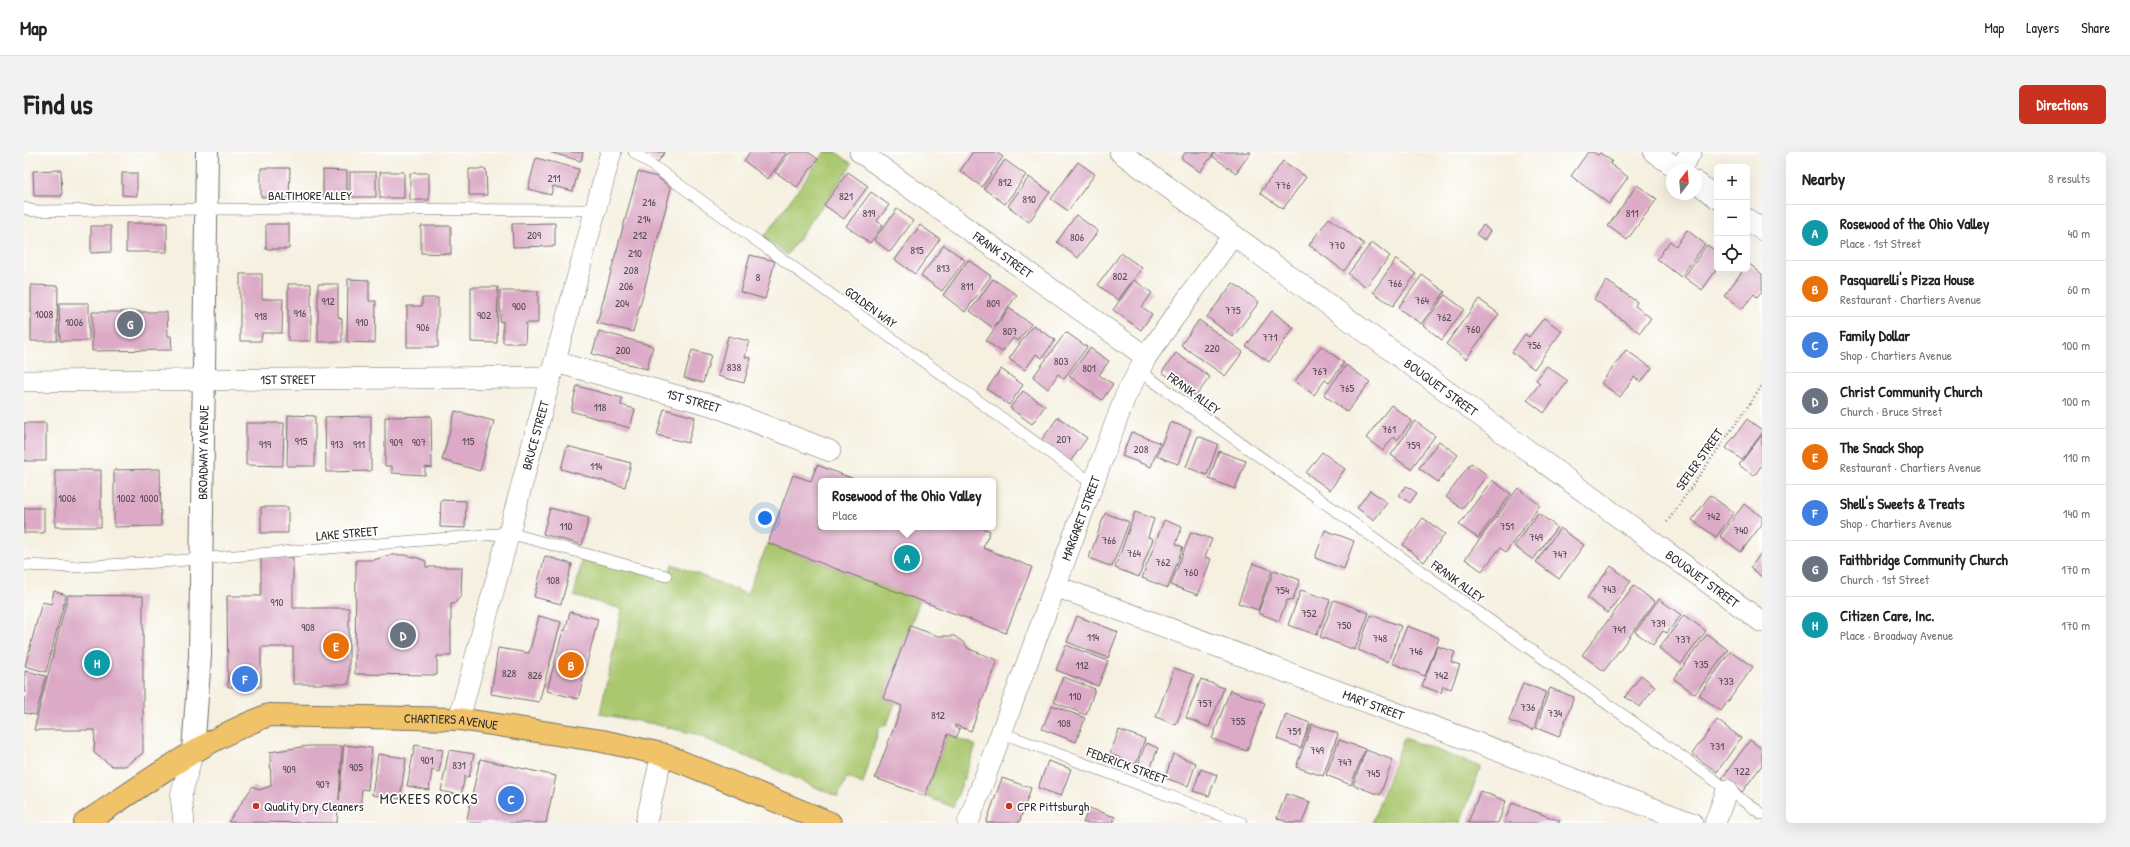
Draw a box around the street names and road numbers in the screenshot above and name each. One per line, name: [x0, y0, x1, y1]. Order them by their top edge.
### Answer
street label: BALTIMORE ALLEY: [268, 186, 352, 204]
street label: FRANK STREET: [969, 226, 1037, 283]
street label: GOLDEN WAY: [841, 282, 901, 332]
street label: BOUQUET STREET: [1401, 354, 1482, 421]
street label: FRANK ALLEY: [1163, 367, 1224, 418]
street label: 1ST STREET: [260, 370, 317, 388]
street label: 1ST STREET: [665, 384, 724, 417]
street label: BRUCE STREET: [517, 397, 553, 472]
street label: BROADWAY AVENUE: [193, 405, 212, 500]
street label: SEFLER STREET: [1671, 424, 1727, 493]
street label: MARGARET STREET: [1057, 472, 1105, 563]
street label: LAKE STREET: [315, 521, 380, 545]
street label: BOUQUET STREET: [1662, 546, 1744, 612]
street label: FRANK ALLEY: [1427, 555, 1488, 606]
street label: MARY STREET: [1340, 685, 1408, 725]
street label: CHARTIERS AVENUE: [404, 709, 500, 734]
street label: FEDERICK STREET: [1084, 742, 1170, 788]

